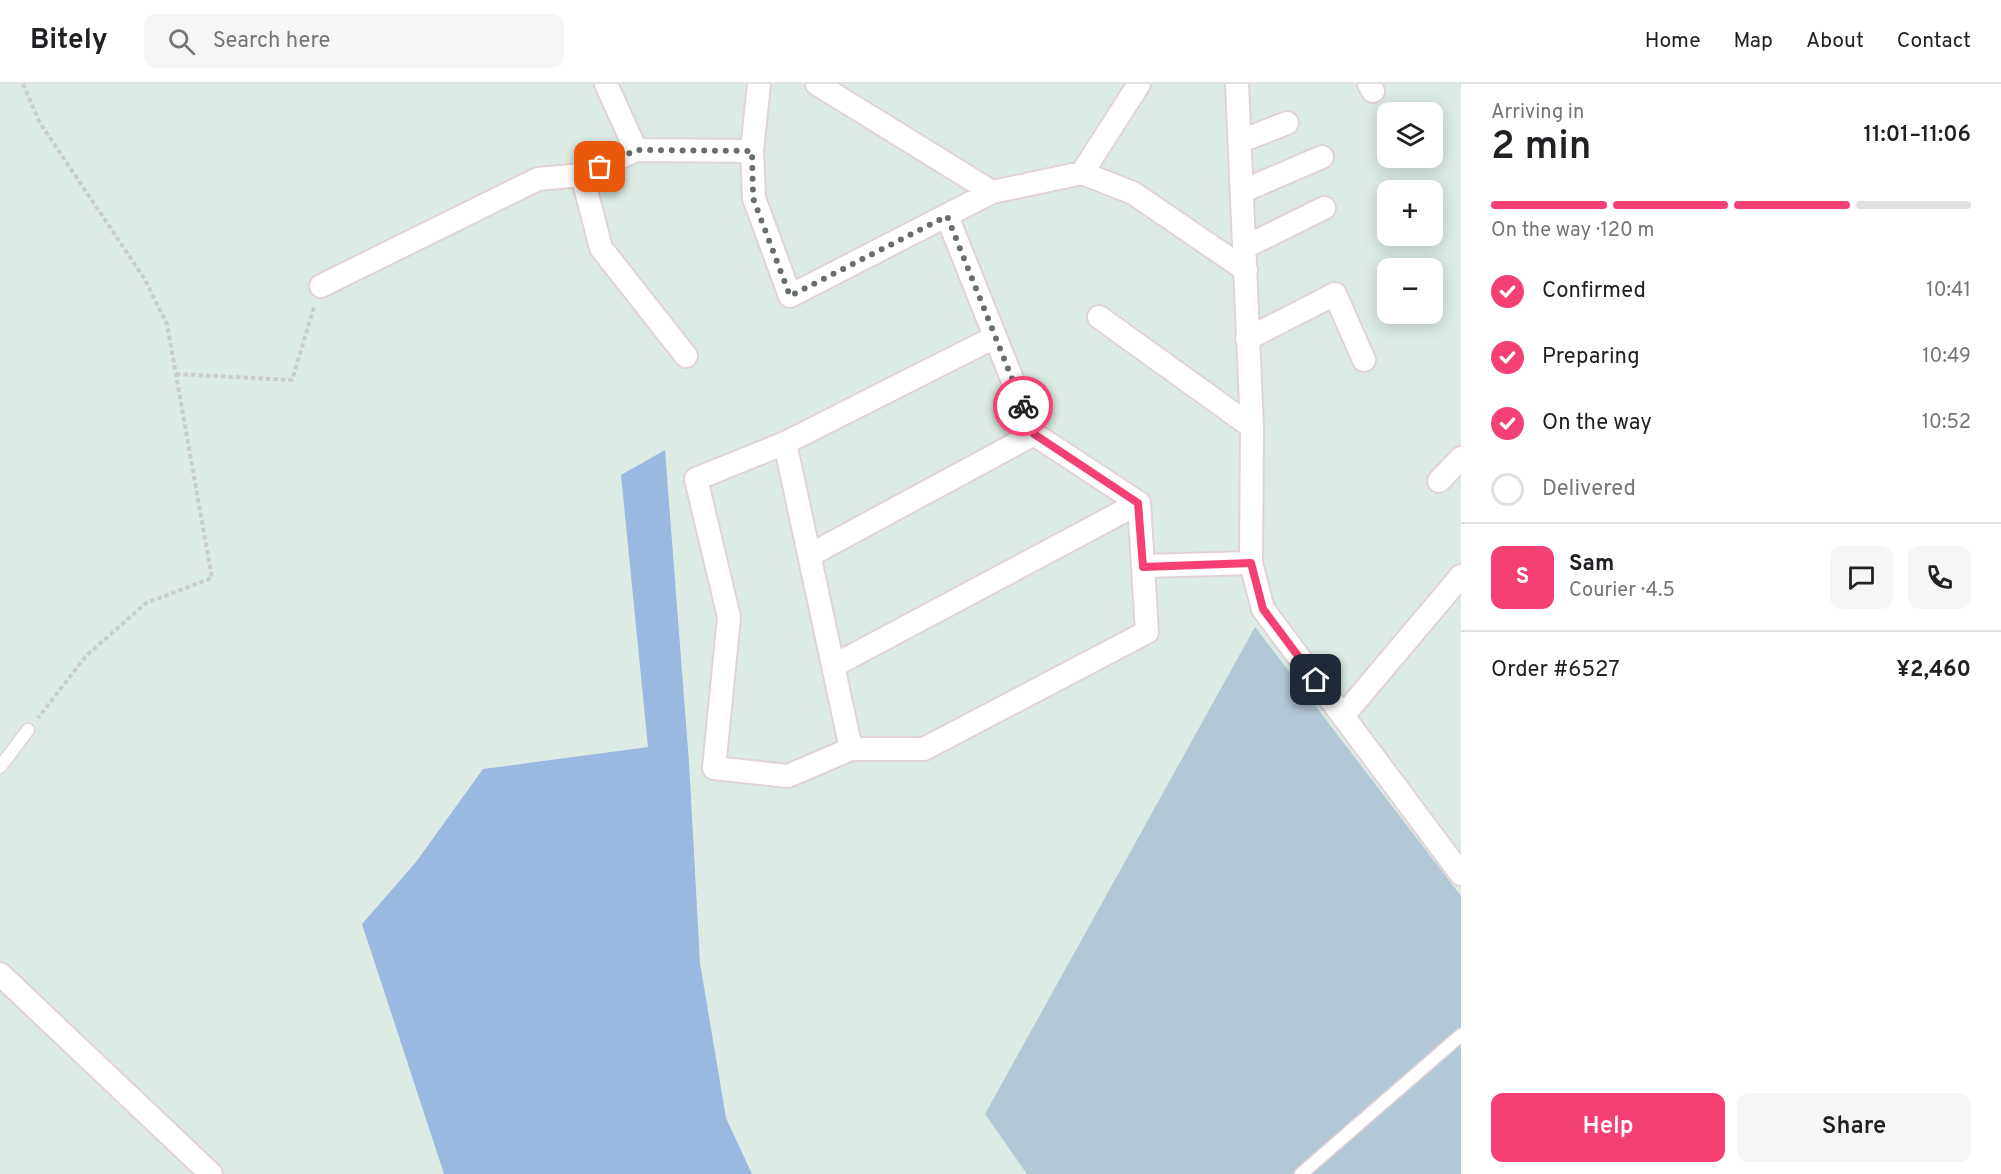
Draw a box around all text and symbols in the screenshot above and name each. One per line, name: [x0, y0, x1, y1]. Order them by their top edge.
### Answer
search box: [144, 14, 564, 68]
text: Bitely: [30, 23, 108, 59]
icon: search: [165, 25, 198, 58]
text: Search here: [213, 28, 330, 55]
text: Home: [1645, 28, 1701, 55]
text: Map: [1734, 28, 1773, 55]
text: About: [1806, 28, 1864, 55]
text: Contact: [1897, 28, 1971, 55]
text: Arriving in: [1491, 100, 1584, 126]
map controls: [1377, 102, 1443, 324]
button: layers: [1377, 102, 1443, 168]
text: 11:01–11:06: [1863, 122, 1971, 149]
text: 2 min: [1491, 124, 1592, 173]
pin: [574, 141, 625, 192]
icon: bag: [583, 150, 616, 183]
button: +: [1377, 180, 1443, 246]
text: On the way · 120 m: [1491, 218, 1655, 244]
button: −: [1377, 258, 1443, 324]
icon: check: [1491, 275, 1524, 308]
text: Confirmed: [1542, 278, 1646, 305]
text: 10:41: [1926, 278, 1971, 304]
icon: check: [1491, 341, 1524, 374]
text: Preparing: [1542, 344, 1640, 371]
text: 10:49: [1922, 344, 1971, 370]
courier: [993, 376, 1053, 436]
icon: bike: [1007, 390, 1040, 423]
icon: check: [1491, 407, 1524, 440]
text: On the way: [1542, 410, 1652, 437]
text: 10:52: [1922, 410, 1971, 436]
text: Delivered: [1542, 476, 1636, 503]
button: chat: [1830, 546, 1893, 609]
button: phone: [1908, 546, 1971, 609]
text: Sam: [1569, 551, 1614, 578]
text: S: [1516, 564, 1529, 591]
text: Courier · 4.5: [1569, 578, 1675, 604]
pin: [1290, 654, 1341, 705]
text: Order #6527: [1491, 657, 1620, 684]
text: ¥2,460: [1897, 657, 1971, 684]
icon: home: [1299, 663, 1332, 696]
button: Help: [1491, 1093, 1725, 1162]
button: Share: [1737, 1093, 1971, 1162]

